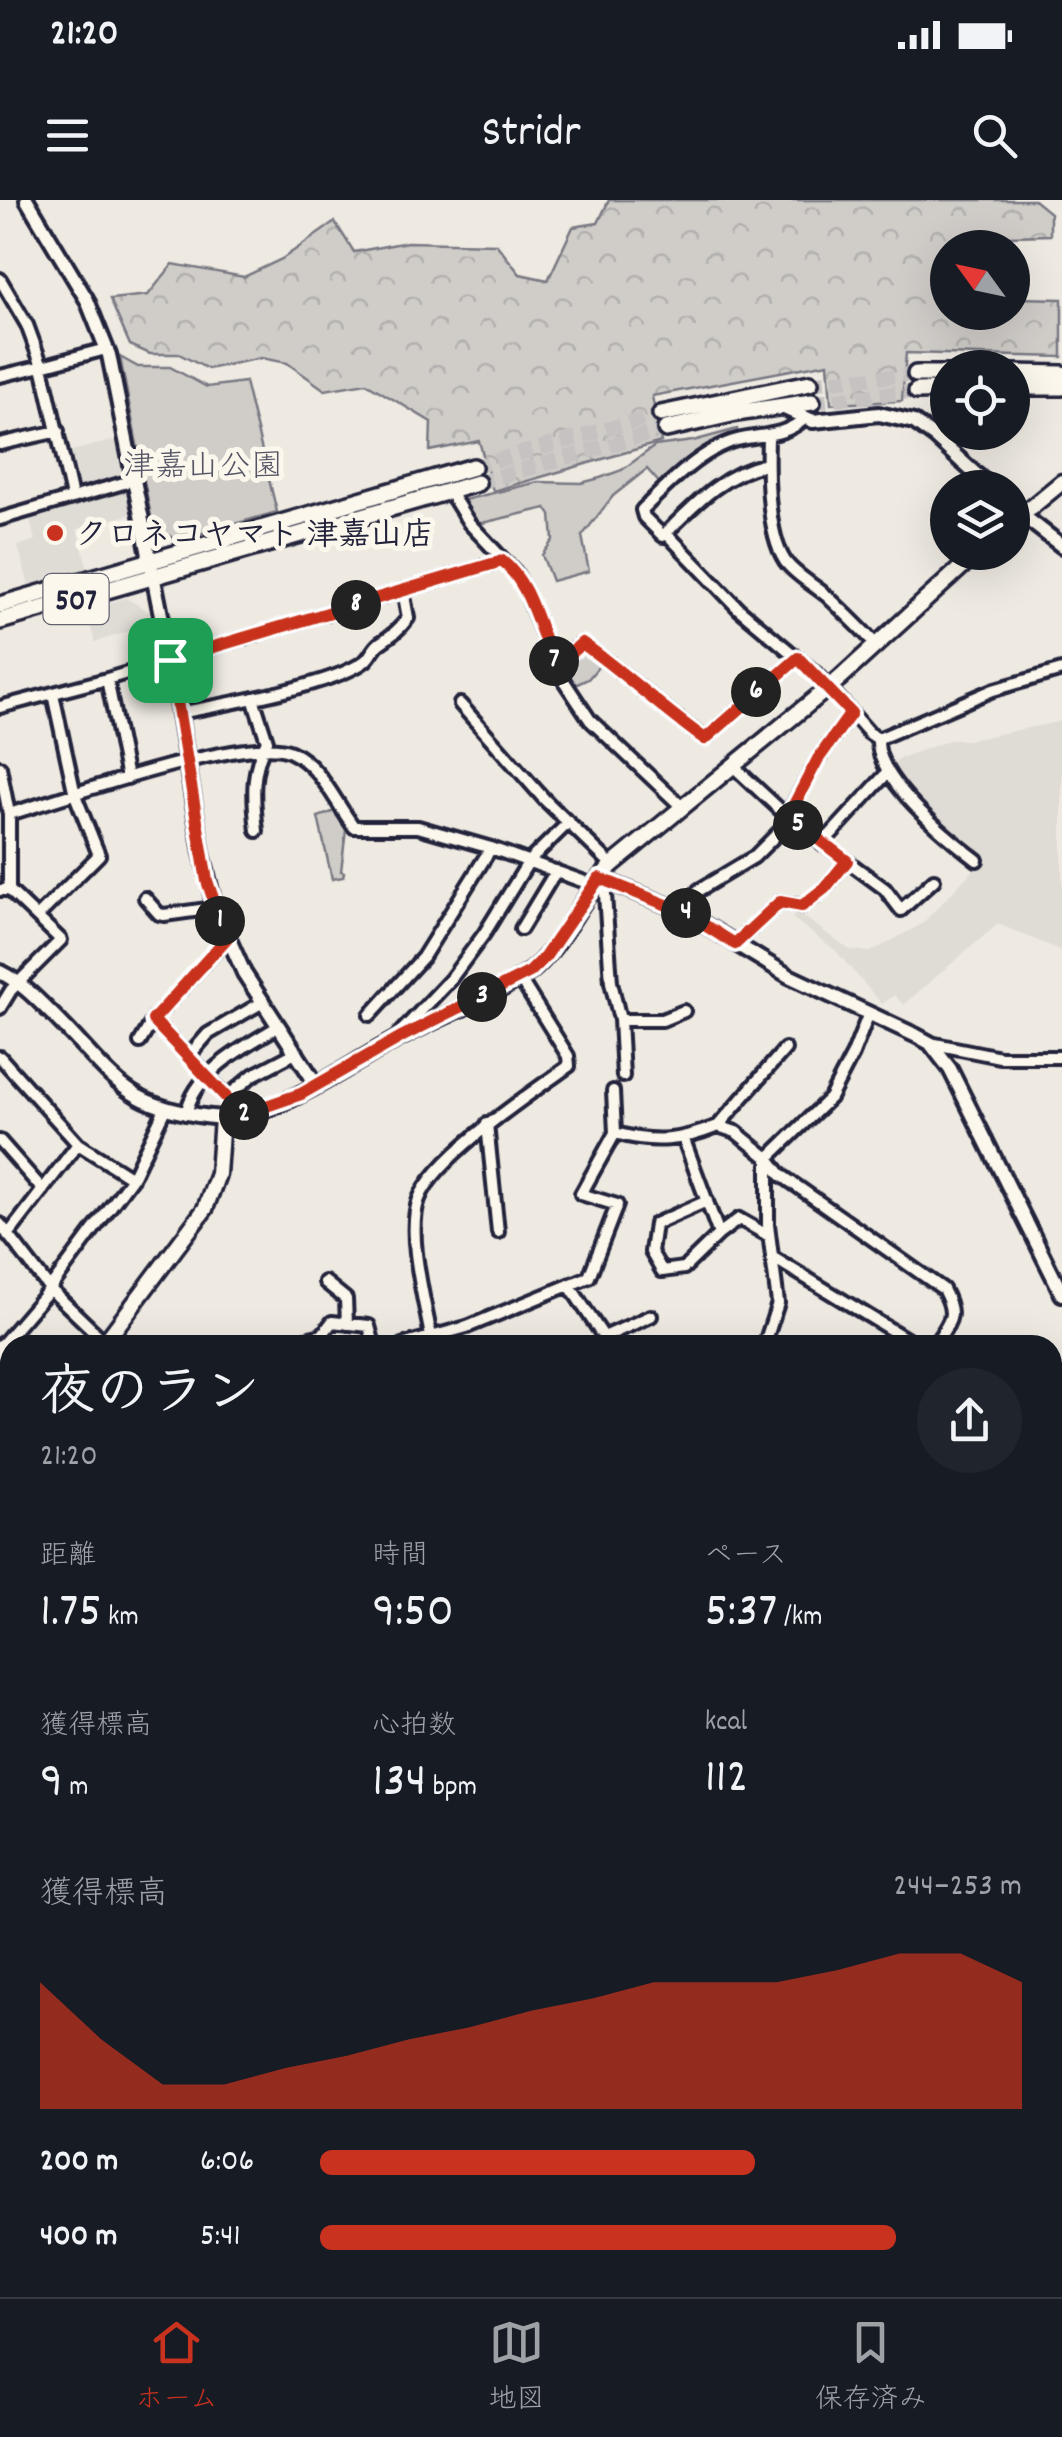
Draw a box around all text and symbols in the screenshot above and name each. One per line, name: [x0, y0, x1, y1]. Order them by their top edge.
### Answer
text: 21:20: [50, 8, 119, 63]
text: Stridr: [481, 103, 581, 167]
icon: menu: [40, 108, 95, 163]
icon: search: [967, 108, 1022, 163]
north arrow: [930, 230, 1030, 330]
map controls: [930, 230, 1030, 570]
button: locate: [930, 350, 1030, 450]
park label: 津嘉山公園: [123, 446, 283, 492]
button: layers: [930, 470, 1030, 570]
place label: クロネコヤマト 津嘉山店: [75, 515, 434, 561]
marker: クロネコヤマト 津嘉山店: [44, 522, 66, 544]
road number: 507: [44, 574, 108, 624]
pin: 8: [331, 580, 381, 630]
text: 8: [350, 585, 362, 625]
pin: [128, 618, 213, 703]
icon: arrive: [143, 633, 198, 688]
pin: 7: [529, 636, 579, 686]
text: 7: [549, 641, 559, 681]
pin: 6: [731, 667, 781, 717]
text: 6: [749, 672, 763, 712]
pin: 5: [773, 800, 823, 850]
text: 5: [792, 805, 804, 845]
pin: 4: [661, 888, 711, 938]
text: 4: [680, 893, 692, 933]
pin: 1: [195, 896, 245, 946]
text: 1: [217, 901, 223, 941]
pin: 3: [457, 972, 507, 1022]
text: 3: [476, 977, 488, 1017]
pin: 2: [219, 1090, 269, 1140]
text: 2: [238, 1095, 250, 1135]
text: 夜のラン: [40, 1358, 260, 1437]
button: share: [917, 1368, 1022, 1473]
text: 21:20: [40, 1435, 98, 1481]
text: 距離: [40, 1538, 96, 1578]
text: 時間: [372, 1538, 428, 1578]
text: ペース: [705, 1538, 787, 1578]
text: 1.75: [40, 1578, 102, 1650]
text: 9:50: [372, 1578, 454, 1650]
text: 5:37: [705, 1578, 777, 1650]
text: km: [102, 1599, 139, 1639]
text: /km: [777, 1599, 823, 1639]
text: kcal: [705, 1704, 747, 1744]
text: 獲得標高: [40, 1708, 152, 1748]
text: 心拍数: [372, 1708, 456, 1748]
text: 112: [705, 1744, 748, 1816]
text: 9: [40, 1748, 63, 1820]
text: 134: [372, 1748, 426, 1820]
text: m: [63, 1769, 89, 1809]
text: bpm: [426, 1769, 477, 1809]
text: 244–253 m: [893, 1865, 1022, 1911]
text: 獲得標高: [40, 1873, 168, 1919]
text: 200 m: [40, 2140, 118, 2186]
text: 6:06: [200, 2140, 254, 2186]
text: 400 m: [40, 2215, 117, 2261]
text: 5:41: [200, 2215, 240, 2261]
tab: ホーム: [135, 2315, 218, 2422]
tab: 地図: [488, 2315, 544, 2422]
tab: 保存済み: [815, 2315, 927, 2422]

